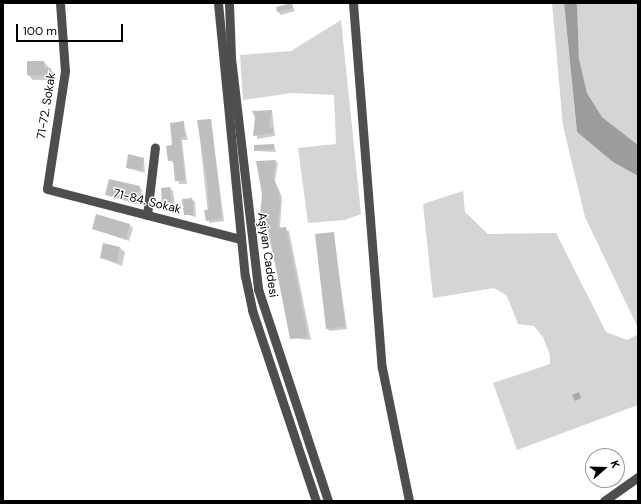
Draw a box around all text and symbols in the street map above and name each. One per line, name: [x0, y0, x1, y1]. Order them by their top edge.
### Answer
scale bar: [18, 16, 125, 42]
text: 100 m: [23, 23, 57, 39]
street label: 71-72. Sokak: [35, 72, 59, 140]
street label: 71-84. Sokak: [112, 187, 182, 217]
street label: Aşiyan Caddesi: [254, 212, 280, 298]
north arrow: [585, 448, 625, 488]
text: K: [608, 458, 623, 470]

